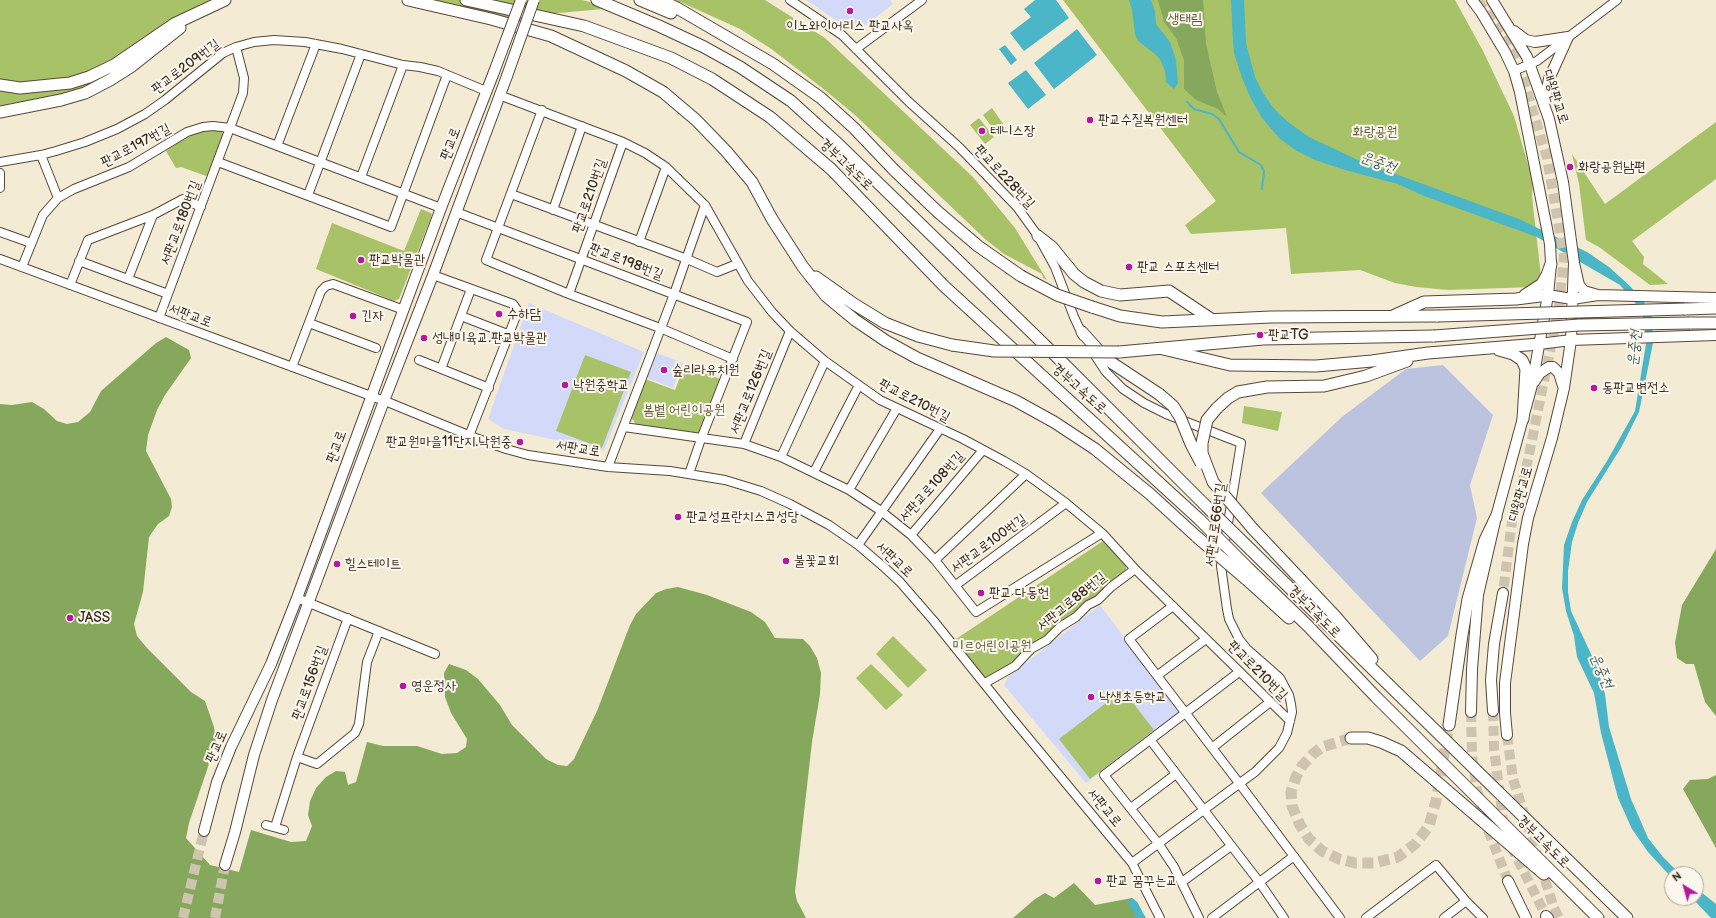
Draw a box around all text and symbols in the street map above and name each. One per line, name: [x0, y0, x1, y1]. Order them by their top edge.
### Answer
marker: 이노와이어리스 판교사옥: [845, 6, 855, 16]
park label: 생태림: [1168, 11, 1202, 27]
place label: 이노와이어리스 판교사옥: [786, 18, 914, 34]
street label: 판교로209번길: [149, 36, 223, 98]
street label: 대왕판교로: [1538, 68, 1572, 126]
place label: 판교수질복원센터: [1098, 112, 1188, 128]
marker: 판교수질복원센터: [1085, 115, 1095, 125]
street label: 판교로197번길: [98, 121, 174, 171]
place label: 테니스장: [990, 123, 1035, 139]
park label: 화랑공원: [1352, 124, 1398, 140]
street label: 판교로: [437, 125, 465, 163]
marker: 테니스장: [977, 126, 987, 136]
street label: 경부고속도로: [816, 135, 876, 195]
street label: 판교로228번길: [970, 142, 1038, 212]
water label: 운중천: [1358, 148, 1398, 178]
street label: 판교로210번길: [569, 156, 611, 236]
place label: 화랑공원남편: [1578, 159, 1646, 175]
marker: 화랑공원남편: [1565, 162, 1575, 172]
street label: 서판교로180번길: [157, 178, 205, 268]
street label: 판교로198번길: [587, 240, 665, 284]
place label: 판교박물관: [369, 252, 425, 268]
marker: 판교박물관: [356, 255, 366, 265]
place label: 판교 스포츠센터: [1137, 259, 1220, 275]
marker: 판교 스포츠센터: [1124, 262, 1134, 272]
street label: 서판교로: [166, 300, 214, 332]
place label: 수하담: [507, 306, 541, 322]
place label: 긴자: [361, 308, 384, 324]
marker: 수하담: [494, 309, 504, 319]
marker: 긴자: [348, 311, 358, 321]
place label: 판교TG: [1268, 327, 1309, 343]
water label: 운중천: [1624, 329, 1646, 367]
place label: 성내미육교.판교박물관: [432, 330, 547, 346]
marker: 판교TG: [1255, 330, 1265, 340]
marker: 성내미육교.판교박물관: [419, 333, 429, 343]
street label: 서판교로126번길: [726, 347, 776, 437]
street label: 경부고속도로: [1048, 360, 1110, 418]
place label: 숲리라유치원: [672, 362, 740, 378]
marker: 숲리라유치원: [659, 365, 669, 375]
street label: 판교로210번길: [875, 376, 953, 426]
place label: 낙원중학교: [573, 377, 629, 393]
marker: 낙원중학교: [560, 380, 570, 390]
place label: 동판교변전소: [1602, 380, 1670, 396]
marker: 동판교변전소: [1589, 383, 1599, 393]
park label: 봄볕 어린이공원: [643, 402, 725, 418]
street label: 판교로: [323, 428, 351, 466]
place label: 판교원마을11단지.낙원중: [386, 434, 512, 450]
marker: 판교원마을11단지.낙원중: [515, 437, 525, 447]
street label: 서판교로: [554, 437, 602, 461]
street label: 서판교로108번길: [896, 448, 968, 526]
street label: 대왕판교로: [1505, 465, 1537, 523]
street label: 서판교로66번길: [1202, 482, 1230, 568]
place label: 판교성프란치스코성당: [686, 509, 799, 525]
street label: 서판교로100번길: [948, 511, 1030, 577]
marker: 판교성프란치스코성당: [673, 512, 683, 522]
street label: 서판교로: [872, 538, 916, 582]
place label: 불꽃교회: [794, 553, 839, 569]
place label: 힐스테이트: [345, 556, 401, 572]
marker: 불꽃교회: [781, 556, 791, 566]
marker: 힐스테이트: [332, 559, 342, 569]
street label: 서판교로88번길: [1034, 569, 1110, 635]
street label: 경부고속도로: [1284, 582, 1344, 642]
place label: 판교 다동헌: [989, 585, 1049, 601]
marker: 판교 다동헌: [976, 588, 986, 598]
place label: JASS: [78, 610, 110, 626]
marker: JASS: [65, 613, 75, 623]
street label: 판교로210번길: [1223, 637, 1291, 705]
park label: 미르어린이공원: [953, 638, 1031, 654]
street label: 판교로156번길: [289, 643, 331, 723]
water label: 운중천: [1586, 651, 1616, 691]
place label: 영운정사: [411, 678, 456, 694]
marker: 영운정사: [398, 681, 408, 691]
place label: 낙생초등학교: [1099, 689, 1167, 705]
marker: 낙생초등학교: [1086, 692, 1096, 702]
street label: 판교로: [203, 728, 231, 766]
street label: 서판교로: [1083, 785, 1125, 831]
street label: 경부고속도로: [1513, 812, 1573, 872]
north arrow: [1664, 866, 1704, 906]
text: N: [1670, 869, 1684, 884]
place label: 판교 꿈꾸는교: [1106, 873, 1177, 889]
marker: 판교 꿈꾸는교: [1093, 876, 1103, 886]

